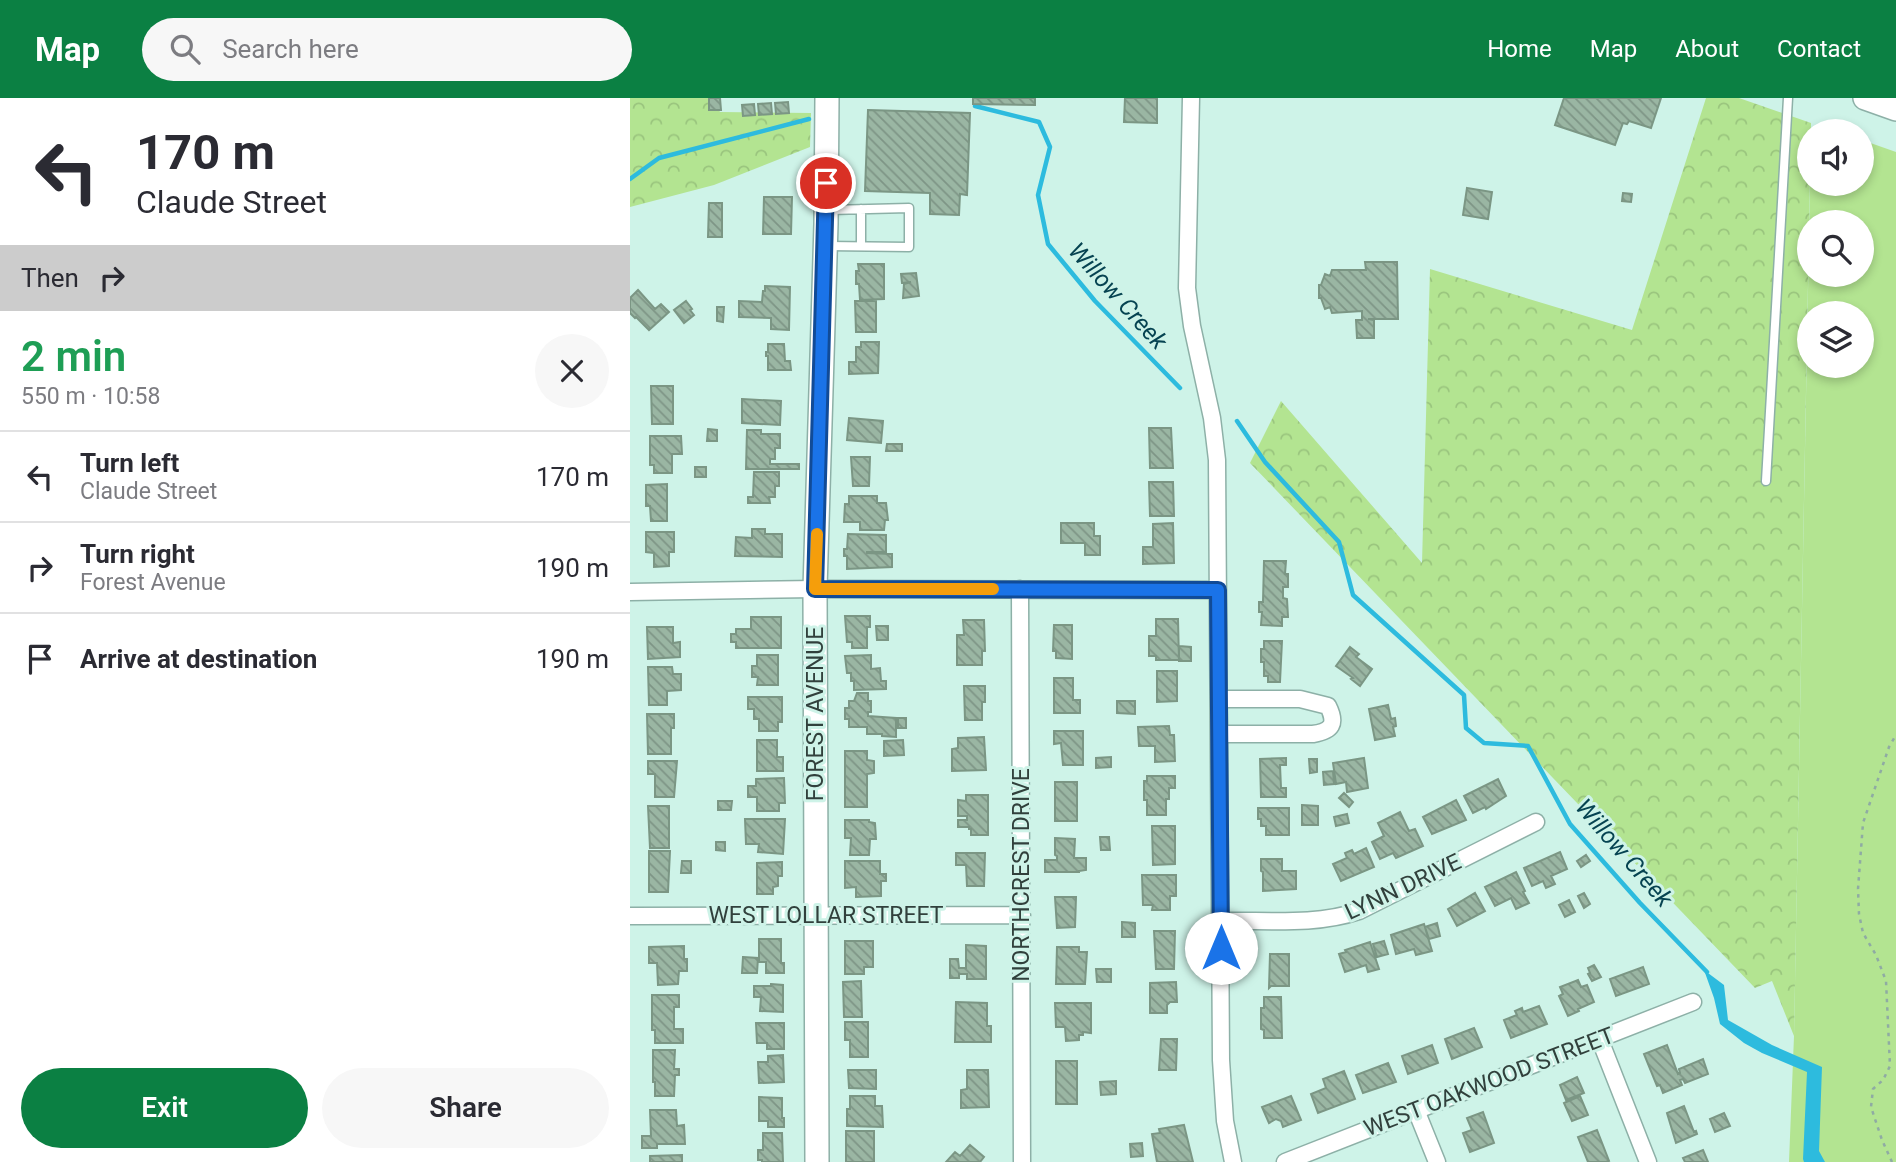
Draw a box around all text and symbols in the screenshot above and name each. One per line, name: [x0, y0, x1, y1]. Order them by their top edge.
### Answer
search box: [142, 18, 632, 81]
text: Map: [35, 30, 100, 69]
icon: search: [166, 30, 204, 68]
text: Search here: [222, 34, 359, 64]
text: Home: [1487, 35, 1552, 63]
text: Map: [1590, 35, 1637, 63]
text: About: [1675, 35, 1739, 63]
text: Contact: [1777, 35, 1861, 63]
map controls: [1797, 119, 1874, 378]
button: sound: [1797, 119, 1874, 196]
text: 170 m: [136, 124, 275, 181]
icon: left: [21, 126, 112, 217]
pin: [796, 153, 856, 213]
icon: arrive: [807, 164, 845, 202]
text: Claude Street: [136, 183, 327, 221]
button: search: [1797, 210, 1874, 287]
water label: Willow Creek: [1063, 237, 1174, 356]
icon: right: [93, 259, 131, 297]
text: Then: [21, 263, 79, 293]
button: layers: [1797, 301, 1874, 378]
text: 2 min: [21, 332, 126, 381]
button: close: [535, 334, 609, 408]
text: 550 m · 10:58: [21, 383, 160, 410]
text: Turn left: [80, 448, 179, 478]
icon: left: [21, 458, 59, 496]
text: 170 m: [536, 462, 609, 492]
text: Claude Street: [80, 478, 217, 505]
text: Turn right: [80, 539, 195, 569]
icon: right: [21, 549, 59, 587]
text: 190 m: [536, 553, 609, 583]
text: Forest Avenue: [80, 569, 226, 596]
street label: FOREST AVENUE: [802, 627, 829, 801]
icon: arrive: [21, 640, 59, 678]
text: Arrive at destination: [80, 644, 317, 674]
text: 190 m: [536, 644, 609, 674]
street label: NORTHCREST DRIVE: [1008, 768, 1035, 982]
water label: Willow Creek: [1570, 793, 1679, 914]
street label: LYNN DRIVE: [1341, 848, 1465, 926]
street label: WEST LOLLAR STREET: [708, 902, 944, 929]
position arrow: [1184, 911, 1258, 985]
street label: WEST OAKWOOD STREET: [1360, 1022, 1618, 1142]
button: Exit: [21, 1068, 308, 1148]
button: Share: [322, 1068, 609, 1148]

